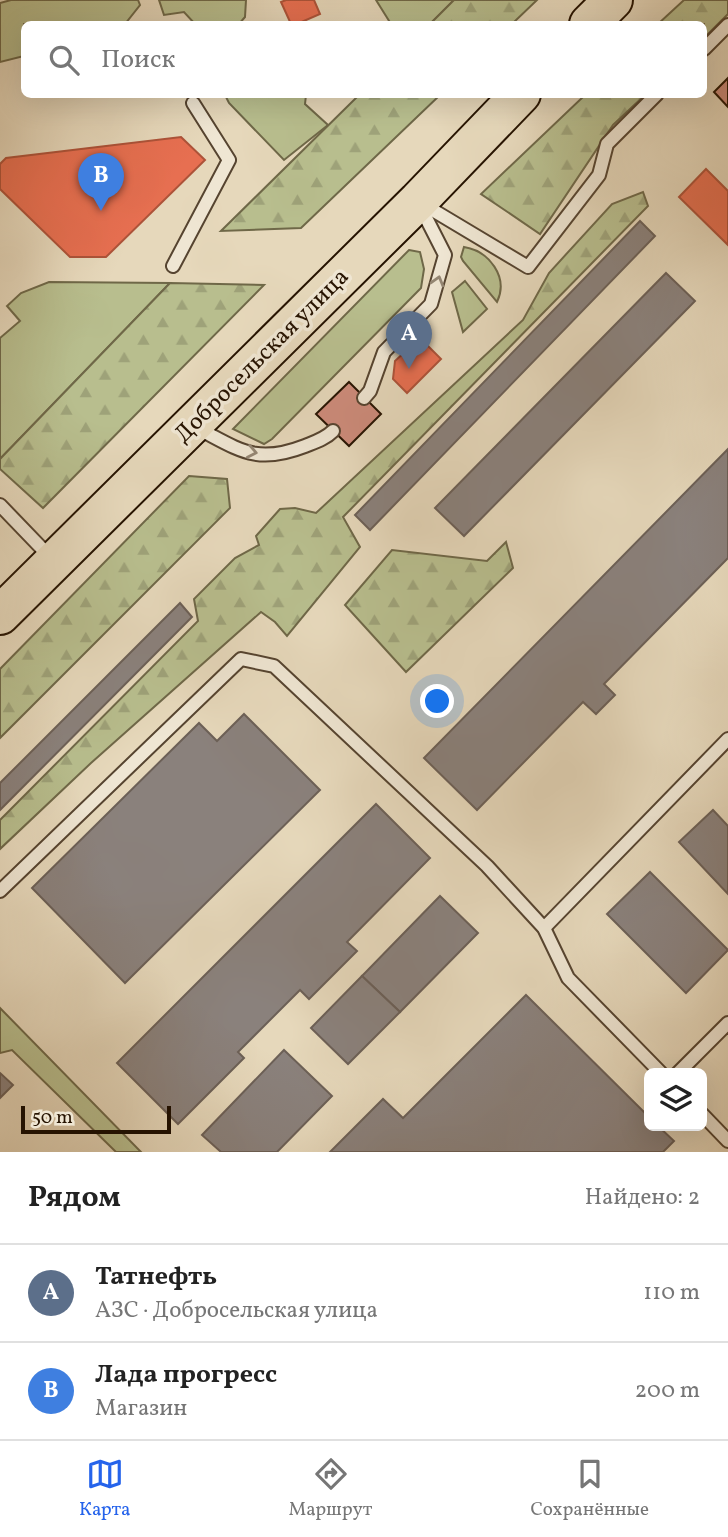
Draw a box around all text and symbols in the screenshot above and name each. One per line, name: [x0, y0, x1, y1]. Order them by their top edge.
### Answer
search box: [21, 21, 707, 98]
icon: search: [45, 41, 83, 79]
text: Поиск: [101, 42, 175, 78]
pin: B: [78, 153, 124, 211]
street label: Добросельская улица: [167, 261, 358, 452]
one-way arrow: [430, 275, 444, 287]
pin: A: [386, 311, 432, 369]
one-way arrow: [246, 444, 258, 459]
your location: [420, 684, 454, 718]
map controls: [644, 1068, 707, 1131]
button: layers: [644, 1068, 707, 1131]
scale bar: [21, 1103, 172, 1135]
text: 50 m: [32, 1105, 73, 1131]
text: Рядом: [28, 1177, 121, 1219]
text: Найдено: 2: [585, 1182, 700, 1214]
text: Татнефть: [95, 1259, 217, 1295]
text: A: [43, 1277, 59, 1309]
text: 110 m: [643, 1277, 700, 1309]
text: АЗС · Добросельская улица: [95, 1295, 378, 1327]
text: Лада прогресс: [95, 1357, 277, 1393]
text: B: [43, 1375, 59, 1407]
text: 200 m: [635, 1375, 700, 1407]
text: Магазин: [95, 1393, 187, 1425]
tab: Карта: [79, 1455, 131, 1523]
tab: Маршрут: [289, 1455, 372, 1523]
tab: Сохранённые: [530, 1455, 649, 1523]

